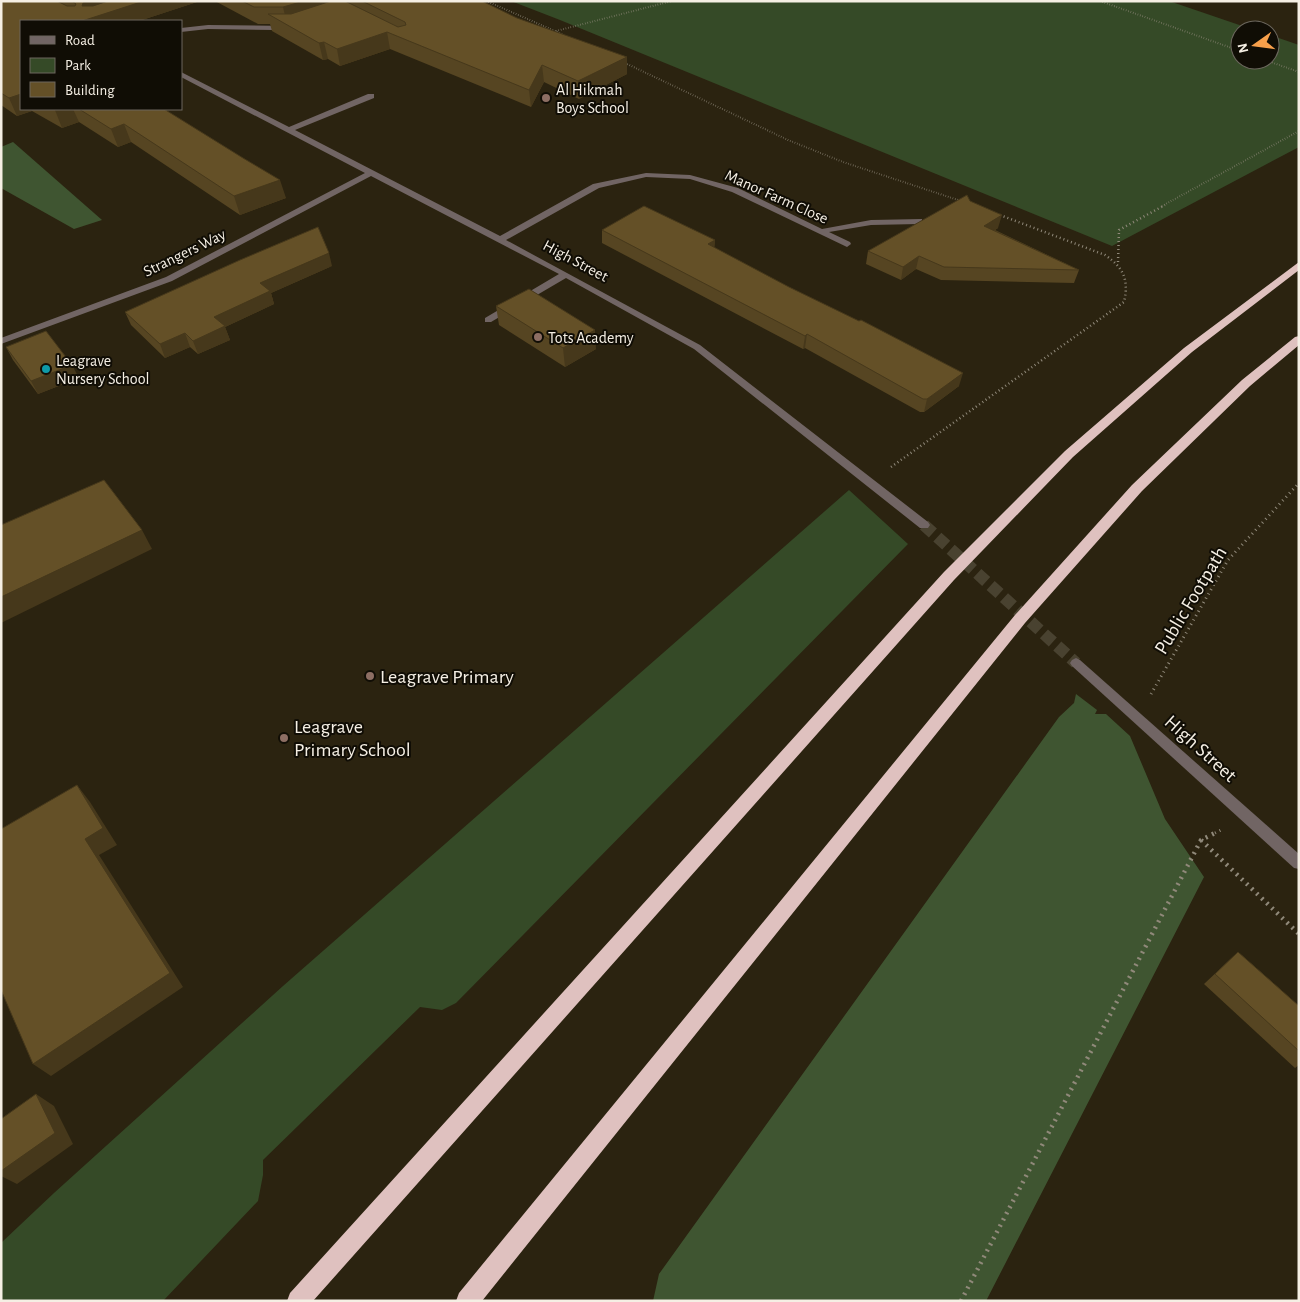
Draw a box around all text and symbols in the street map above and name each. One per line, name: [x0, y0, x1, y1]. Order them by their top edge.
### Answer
legend: [20, 20, 182, 110]
north arrow: [1230, 20, 1280, 70]
text: Road: [65, 33, 95, 48]
text: N: [1235, 41, 1251, 54]
text: Park: [65, 58, 91, 73]
place label: Al Hikmah Boys School: [556, 82, 629, 117]
text: Building: [65, 83, 115, 98]
marker: Al Hikmah Boys School: [540, 92, 552, 104]
street label: Manor Farm Close: [723, 167, 831, 227]
street label: Strangers Way: [141, 226, 229, 281]
street label: High Street: [540, 237, 611, 285]
place label: Tots Academy: [548, 330, 634, 347]
marker: Tots Academy: [532, 331, 544, 343]
place label: Leagrave Nursery School: [56, 353, 149, 388]
marker: Leagrave Nursery School: [40, 363, 52, 375]
street label: Public Footpath: [1151, 543, 1231, 658]
place label: Leagrave Primary: [380, 667, 514, 687]
marker: Leagrave Primary: [364, 670, 376, 682]
street label: High Street: [1161, 712, 1241, 786]
place label: Leagrave Primary School: [294, 717, 411, 760]
marker: Leagrave Primary School: [278, 732, 290, 744]

